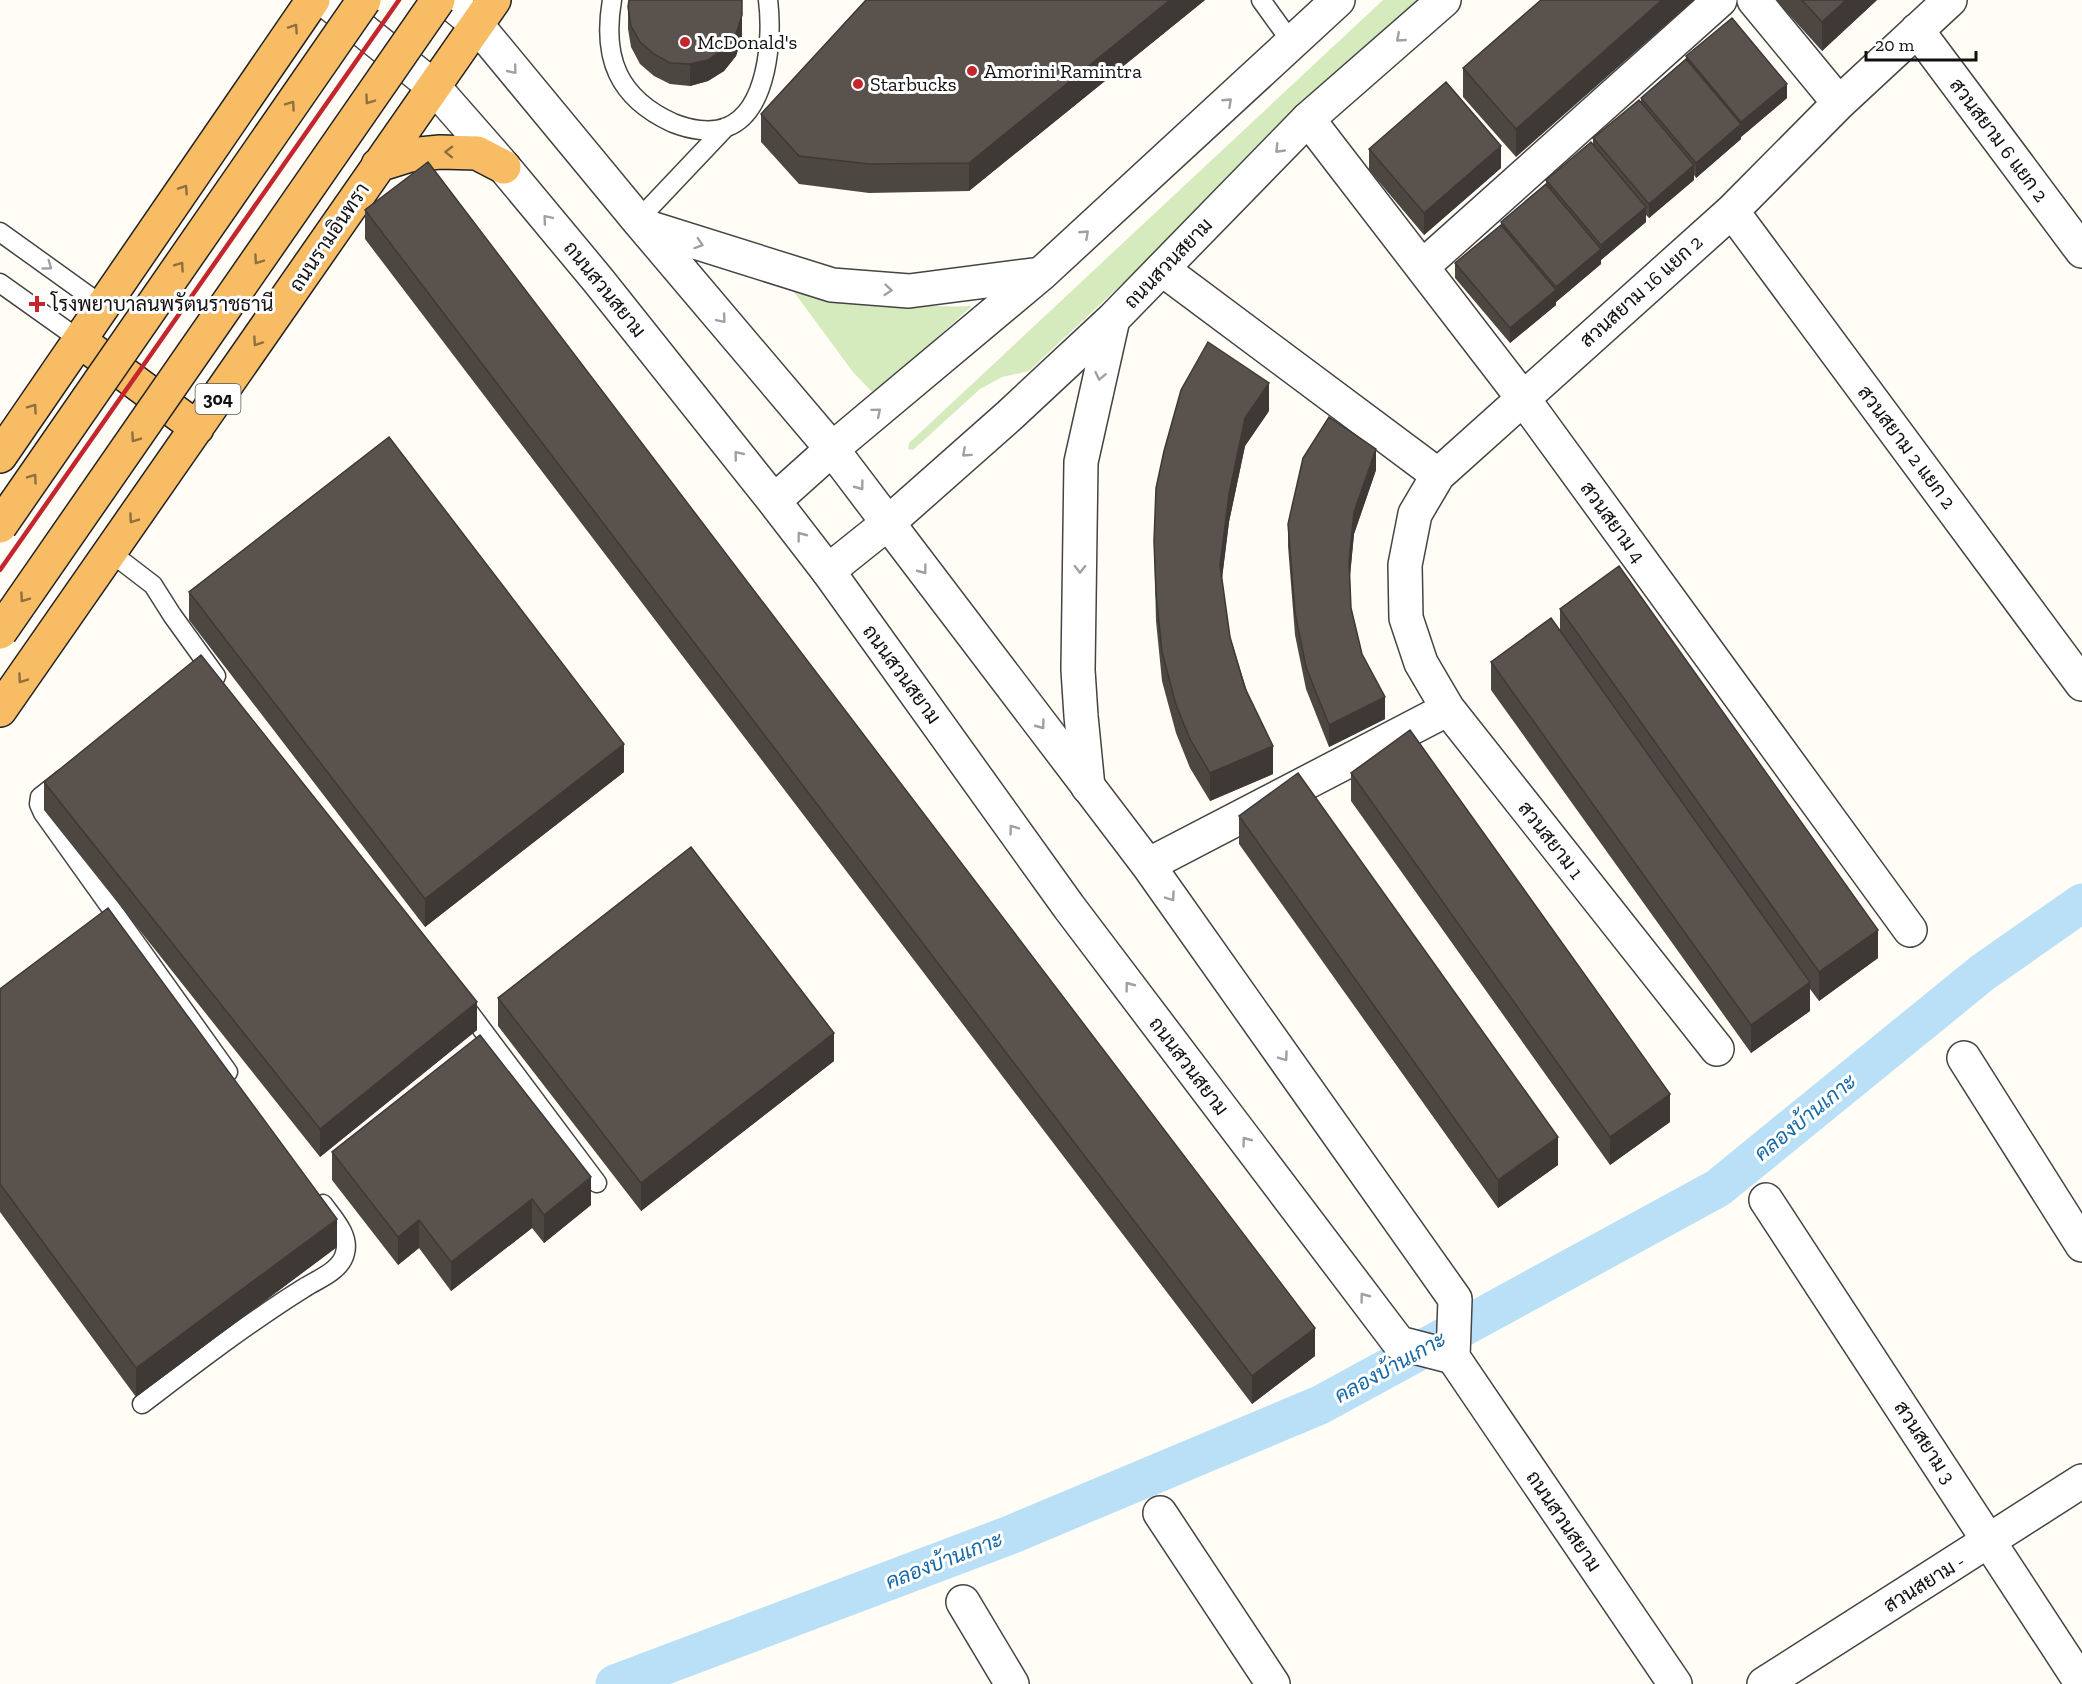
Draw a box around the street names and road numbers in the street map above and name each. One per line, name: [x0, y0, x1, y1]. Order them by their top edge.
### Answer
street label: สวนสยาม 6 แยก 2: [1945, 73, 2053, 207]
street label: ถนนรามอินทรา: [284, 178, 374, 296]
street label: ถนนสวนสยาม: [1119, 213, 1217, 313]
street label: สวนสยาม 16 แยก 2: [1575, 230, 1707, 352]
street label: ถนนสวนสยาม: [559, 236, 651, 342]
street label: สวนสยาม 2 แยก 2: [1853, 381, 1961, 513]
road number: 304: [196, 384, 240, 414]
street label: สวนสยาม 4: [1575, 477, 1651, 568]
street label: ถนนสวนสยาม: [858, 620, 946, 728]
street label: สวนสยาม 1: [1513, 796, 1589, 884]
street label: ถนนสวนสยาม: [1144, 1012, 1234, 1120]
street label: สวนสยาม 3: [1889, 1396, 1961, 1488]
street label: ถนนสวนสยาม: [1521, 1466, 1607, 1576]
street label: สวนสยาม -: [1879, 1549, 1969, 1617]

